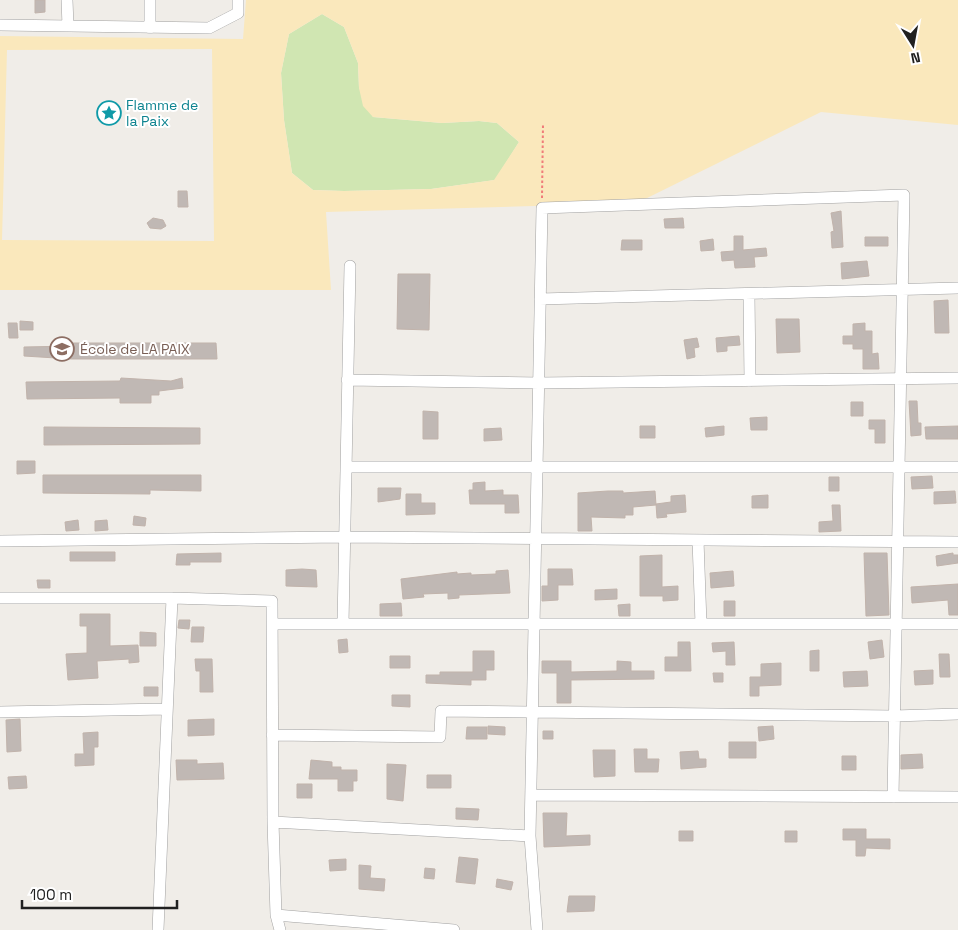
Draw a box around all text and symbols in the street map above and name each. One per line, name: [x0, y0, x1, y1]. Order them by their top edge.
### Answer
north arrow: [888, 20, 938, 70]
text: N: [909, 48, 922, 67]
place label: Flamme de la Paix: [126, 96, 198, 130]
place icon: Flamme de la Paix: [96, 100, 122, 126]
school or university icon: École de LA PAIX: [49, 336, 75, 362]
place label: École de LA PAIX: [80, 340, 190, 358]
scale bar: [22, 878, 178, 910]
text: 100 m: [30, 885, 72, 904]

